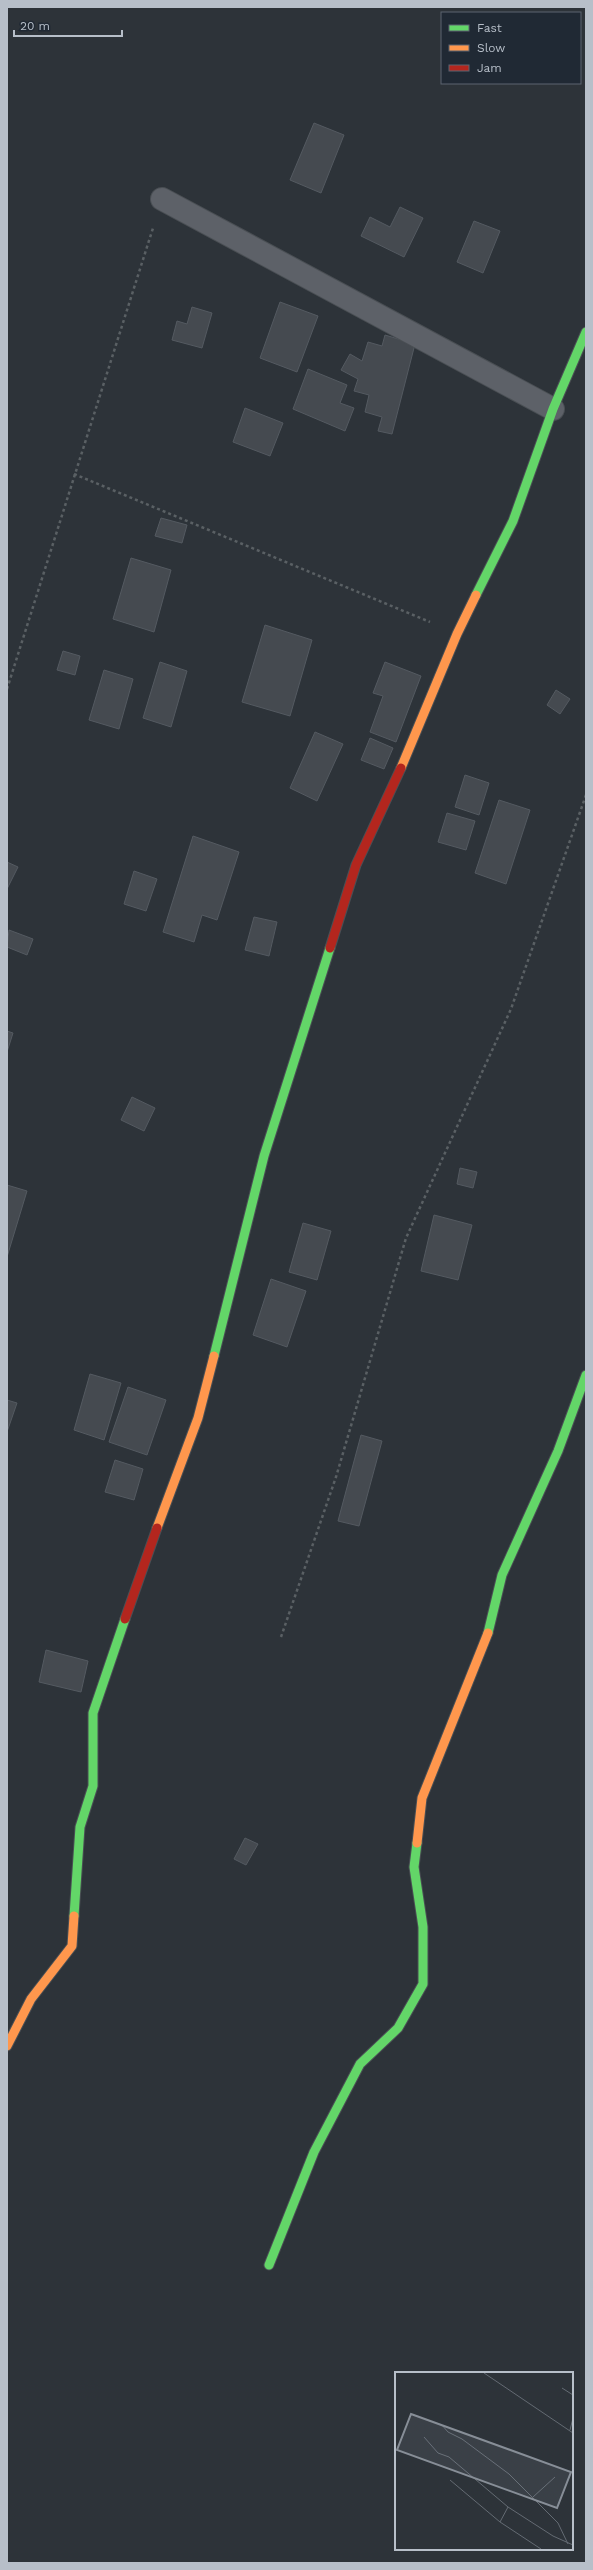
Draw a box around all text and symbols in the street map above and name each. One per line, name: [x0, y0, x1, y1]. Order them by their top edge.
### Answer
scale bar: [14, 12, 122, 38]
legend: [441, 12, 581, 84]
text: 20 m: [20, 19, 50, 33]
text: Fast: [477, 21, 502, 35]
text: Slow: [477, 41, 505, 55]
text: Jam: [477, 61, 502, 75]
inset map: [395, 2372, 573, 2550]

